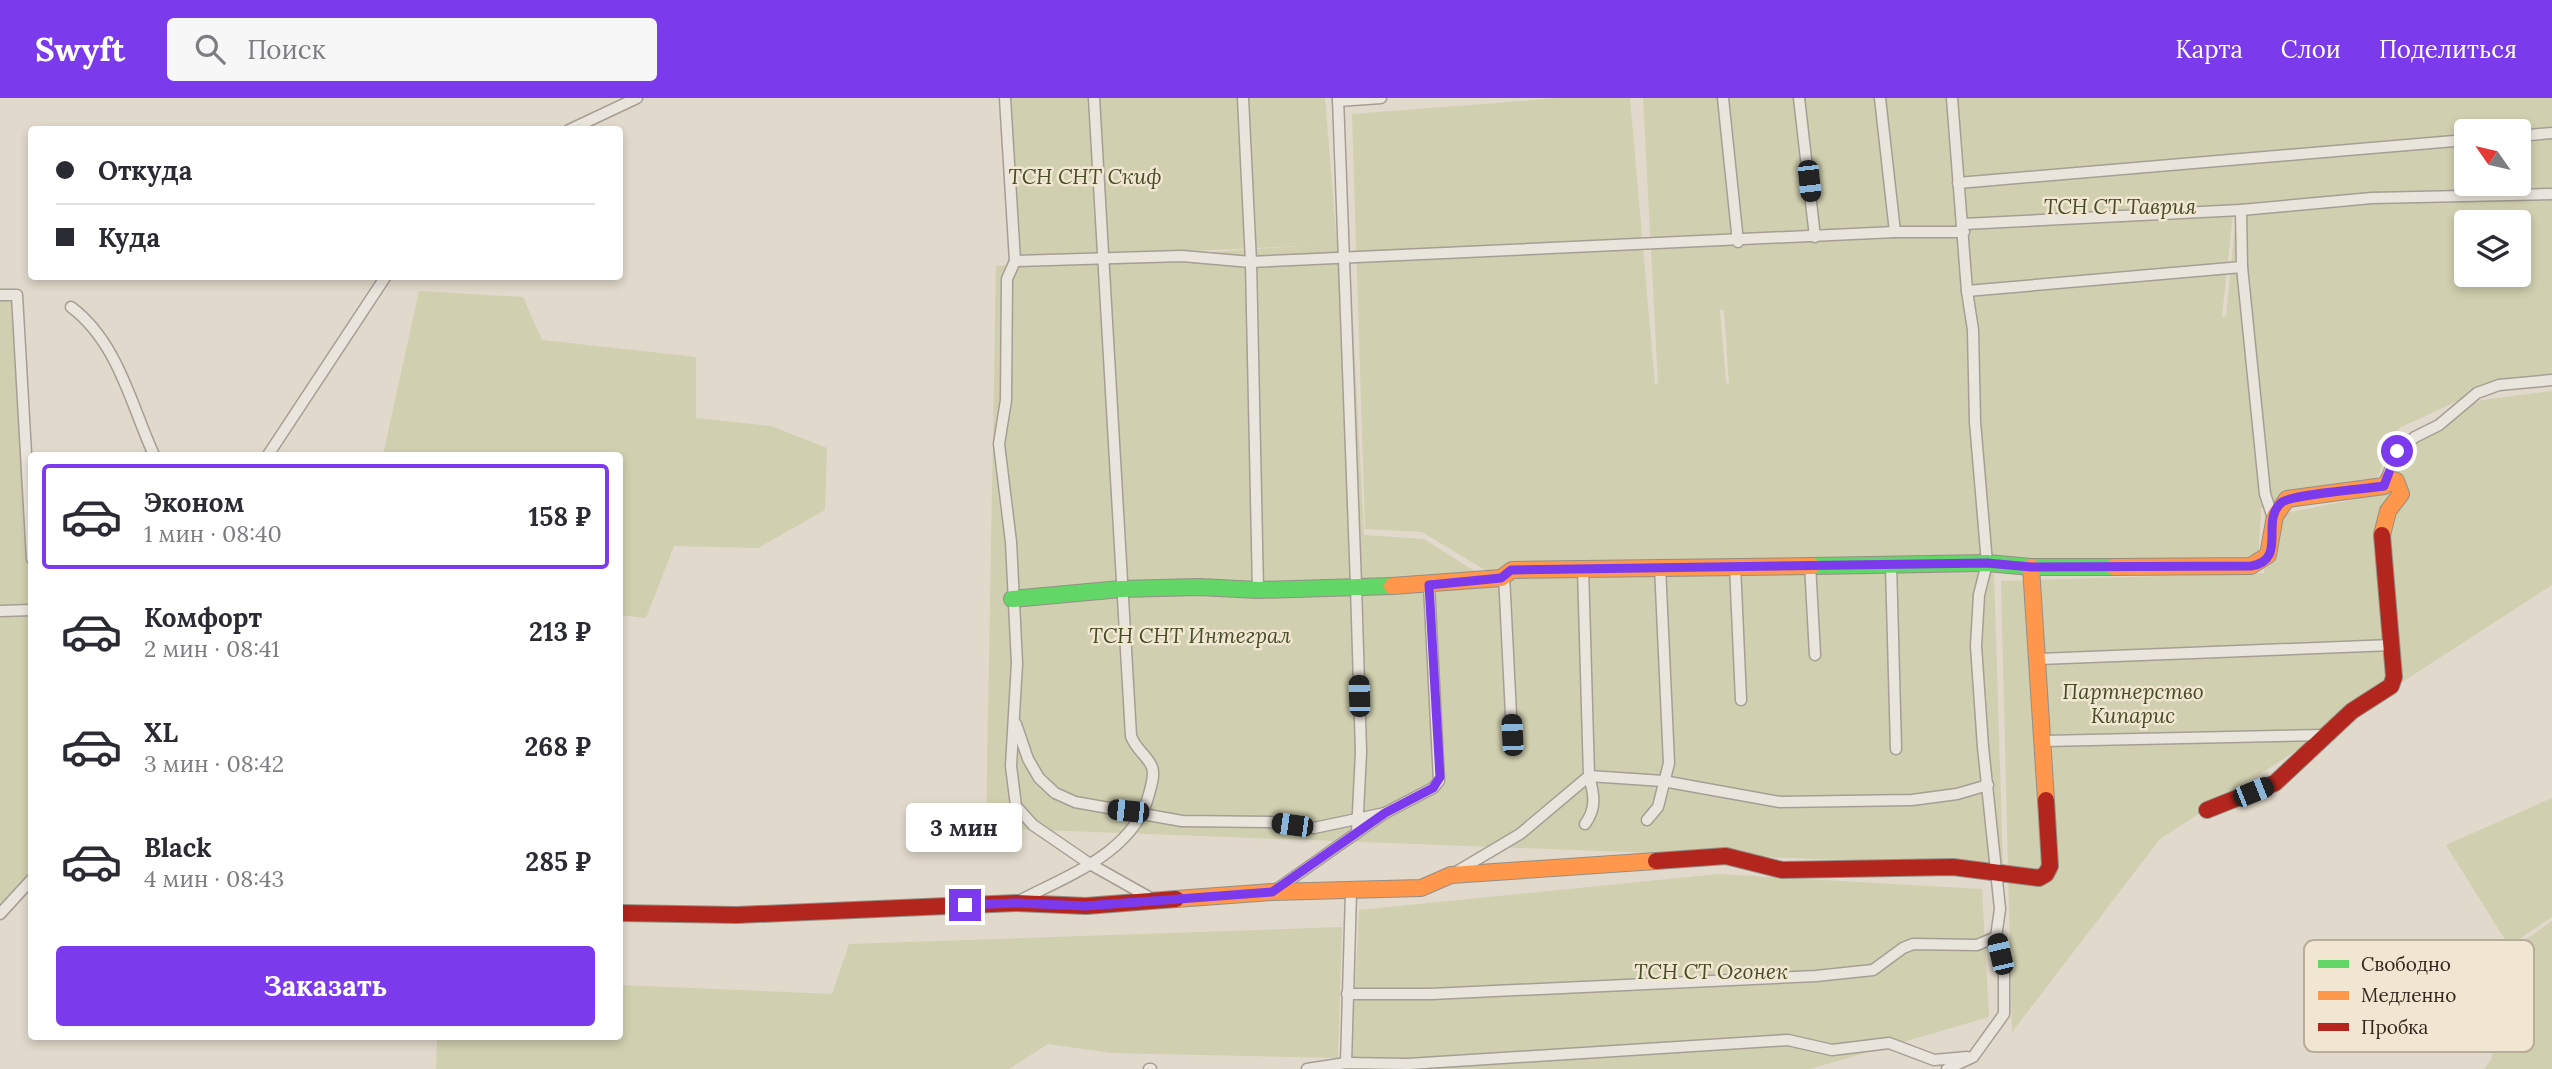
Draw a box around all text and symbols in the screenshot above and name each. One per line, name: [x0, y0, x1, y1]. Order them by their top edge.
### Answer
search box: [167, 18, 657, 81]
text: Swyft: [35, 28, 125, 70]
icon: search: [191, 30, 229, 68]
text: Поиск: [247, 33, 326, 66]
text: Карта: [2175, 34, 2243, 65]
text: Слои: [2281, 34, 2341, 65]
text: Поделиться: [2379, 34, 2517, 65]
north arrow: [2454, 119, 2530, 196]
map controls: [2454, 119, 2531, 287]
text: Откуда: [98, 154, 192, 187]
car: [1797, 159, 1822, 203]
park label: ТСН СНТ Скиф: [1008, 163, 1162, 190]
park label: ТСН СТ Таврия: [2044, 193, 2196, 220]
button: layers: [2454, 210, 2531, 287]
text: Куда: [98, 221, 160, 254]
route start: [2381, 435, 2413, 467]
icon: car: [60, 485, 123, 548]
text: Эконом: [144, 486, 244, 519]
text: 158 ₽: [529, 500, 591, 533]
text: 1 мин · 08:40: [144, 519, 282, 548]
icon: car: [60, 600, 123, 663]
text: Комфорт: [144, 601, 262, 634]
text: 213 ₽: [529, 615, 591, 648]
park label: ТСН СНТ Интеграл: [1089, 622, 1291, 649]
text: 2 мин · 08:41: [144, 634, 280, 663]
car: [1348, 675, 1371, 717]
park label: Партнерство Кипарис: [2062, 678, 2204, 729]
car: [1501, 713, 1524, 757]
icon: car: [60, 715, 123, 778]
text: XL: [144, 716, 178, 749]
text: 268 ₽: [524, 730, 591, 763]
text: 3 мин · 08:42: [144, 749, 284, 778]
car: [2230, 774, 2277, 810]
car: [1107, 798, 1150, 824]
callout: 3 мин: [907, 804, 1023, 852]
car: [1270, 812, 1315, 838]
text: 3 мин: [930, 813, 998, 842]
icon: car: [60, 830, 123, 893]
text: Black: [144, 831, 212, 864]
text: 285 ₽: [525, 845, 591, 878]
text: 4 мин · 08:43: [144, 864, 284, 893]
route end: [949, 889, 981, 921]
car: [1986, 931, 2015, 977]
legend: [2304, 940, 2534, 1052]
button: Заказать: [56, 946, 595, 1026]
text: Свободно: [2361, 952, 2451, 976]
park label: ТСН СТ Огонек: [1634, 958, 1788, 985]
text: Медленно: [2361, 983, 2456, 1007]
text: Пробка: [2361, 1015, 2428, 1039]

